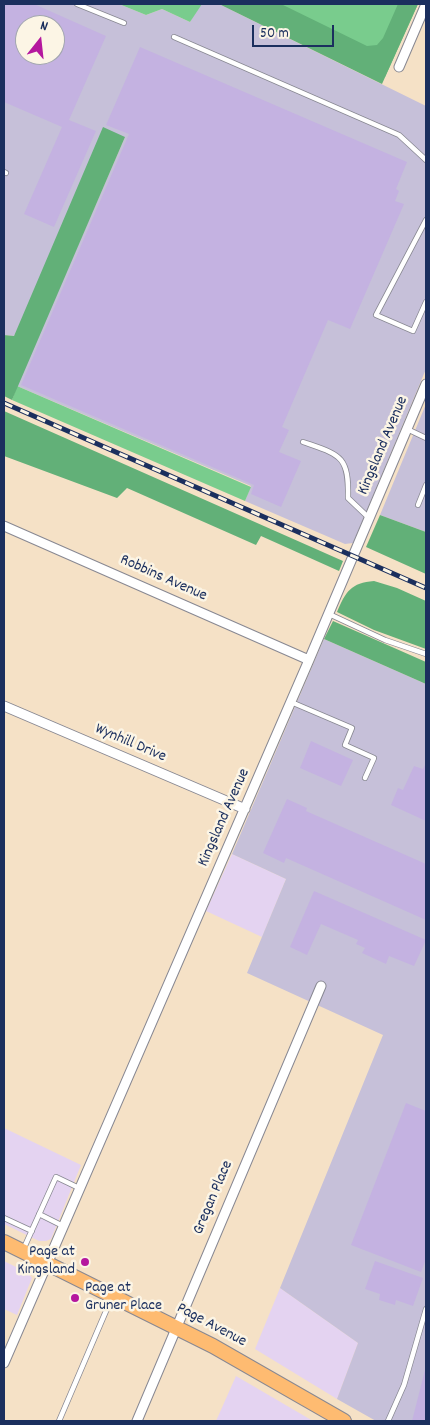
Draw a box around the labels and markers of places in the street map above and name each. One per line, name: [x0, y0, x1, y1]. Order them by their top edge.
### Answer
place label: Page at Kingsland: [17, 1243, 75, 1281]
marker: Page at Kingsland: [79, 1256, 91, 1268]
place label: Page at Gruner Place: [85, 1279, 162, 1317]
marker: Page at Gruner Place: [69, 1292, 81, 1304]

